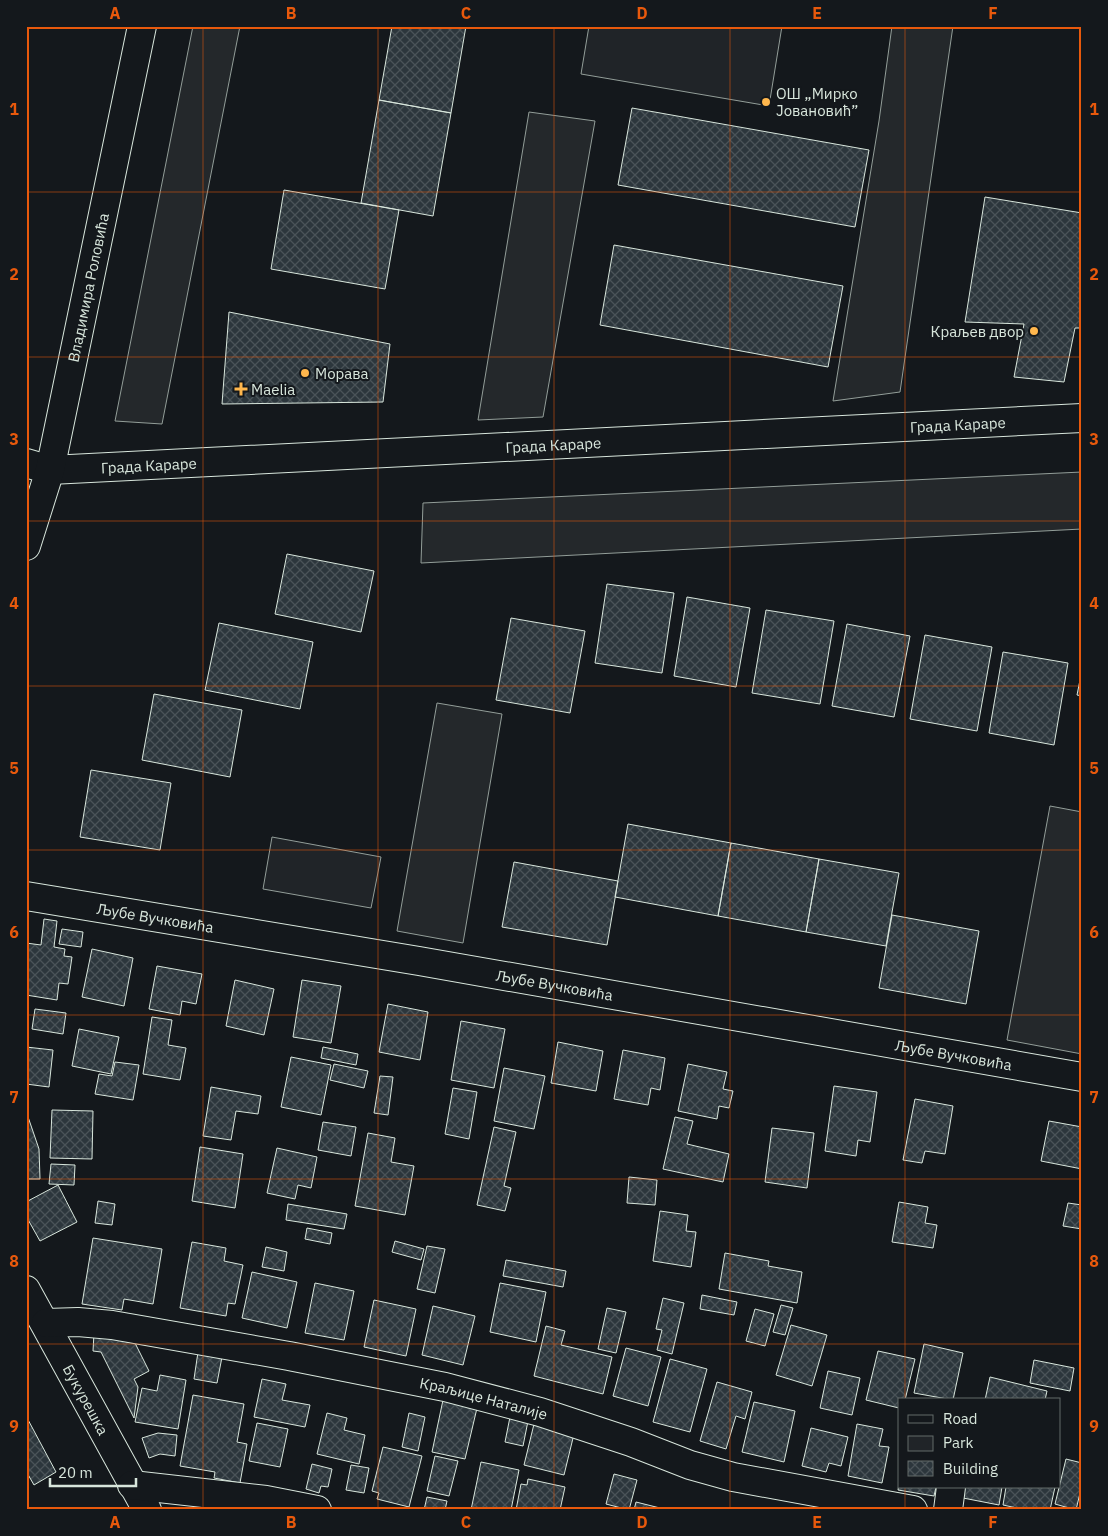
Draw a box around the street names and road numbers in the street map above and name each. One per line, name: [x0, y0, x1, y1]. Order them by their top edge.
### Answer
street label: Владимира Роловића: [63, 211, 112, 364]
street label: Града Караре: [910, 412, 1006, 436]
street label: Града Караре: [505, 433, 602, 457]
street label: Града Караре: [101, 453, 197, 477]
street label: Љубе Вучковића: [95, 898, 215, 936]
street label: Љубе Вучковића: [495, 965, 615, 1004]
street label: Љубе Вучковића: [894, 1035, 1013, 1074]
street label: Букурешка: [59, 1361, 113, 1438]
street label: Краљице Наталије: [418, 1373, 550, 1423]

